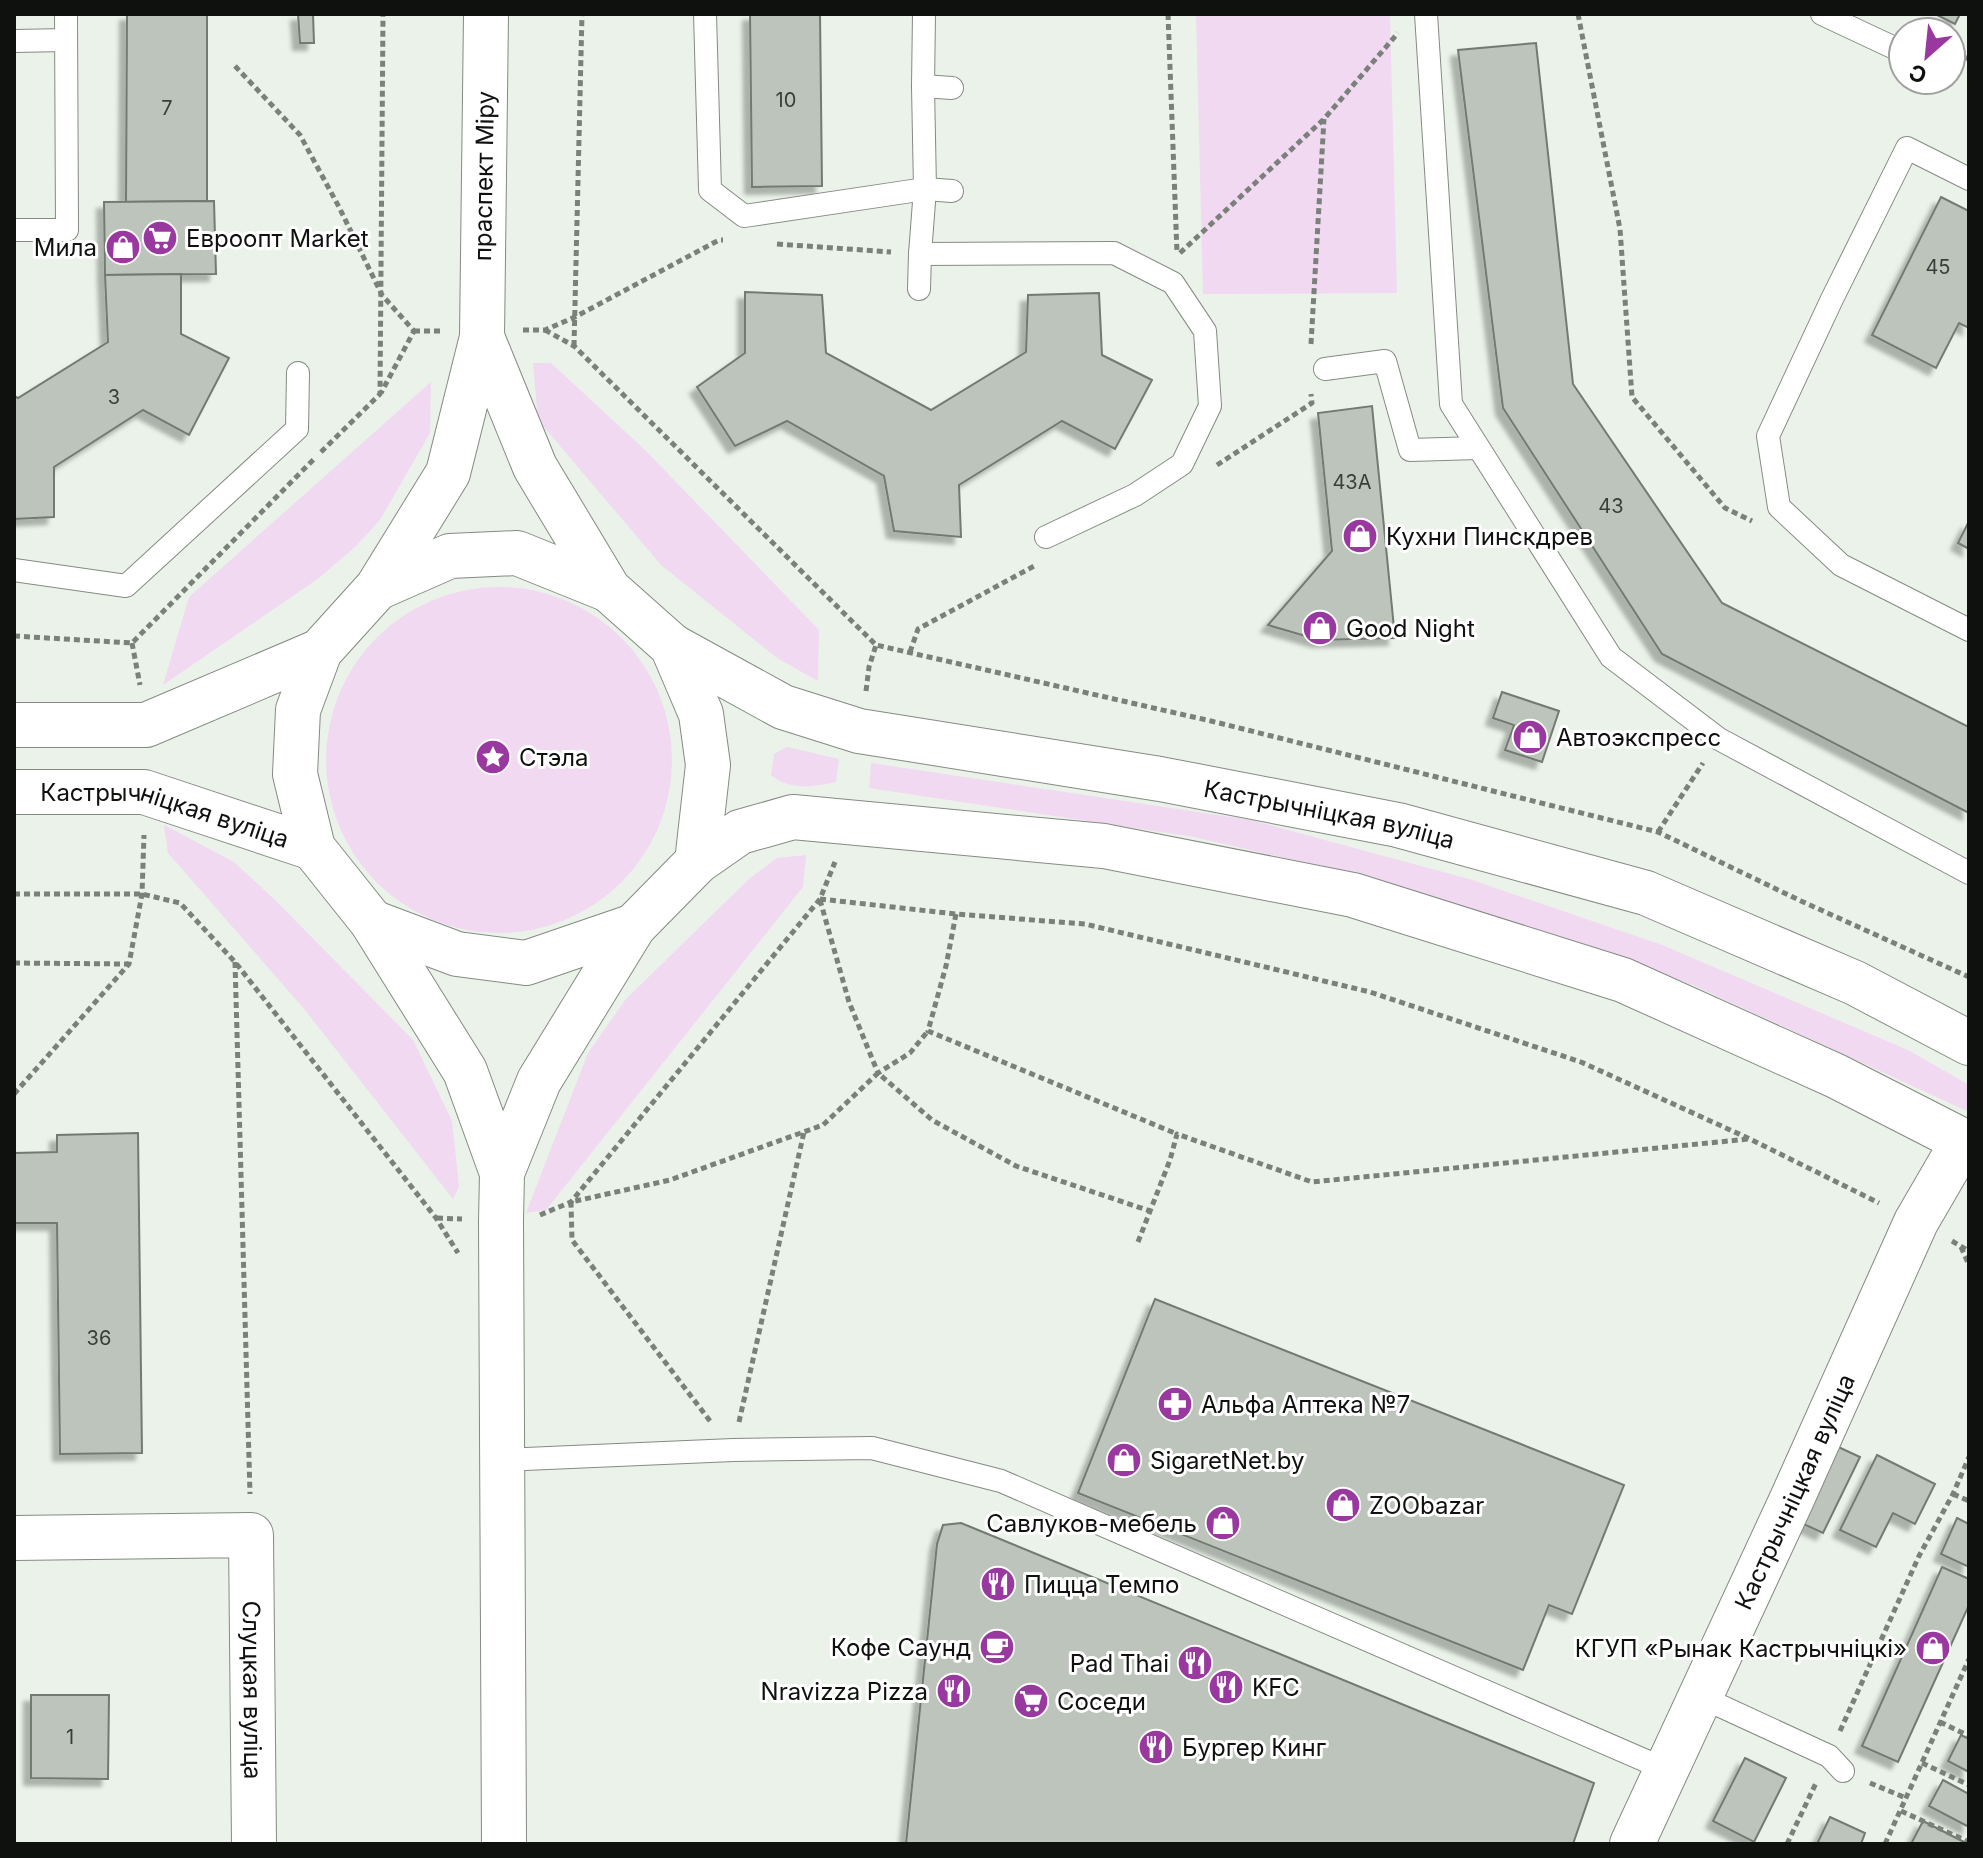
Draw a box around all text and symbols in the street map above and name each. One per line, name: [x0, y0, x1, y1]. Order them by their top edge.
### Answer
north arrow: [1887, 16, 1967, 96]
text: С: [1905, 59, 1931, 89]
house number: 10: [776, 88, 796, 112]
street label: праспект Міру: [468, 91, 500, 261]
house number: 7: [161, 96, 173, 120]
supermarket icon: Евроопт Market: [141, 219, 179, 257]
place label: Евроопт Market: [186, 224, 369, 253]
shop icon: Мила: [104, 228, 142, 266]
place label: Мила: [34, 233, 97, 262]
house number: 45: [1925, 255, 1951, 279]
house number: 3: [108, 385, 120, 409]
house number: 43А: [1332, 470, 1372, 494]
house number: 43: [1598, 494, 1624, 518]
shop icon: Кухни Пинскдрев: [1341, 517, 1379, 555]
place label: Кухни Пинскдрев: [1386, 522, 1593, 551]
shop icon: Good Night: [1301, 609, 1339, 647]
place label: Good Night: [1346, 614, 1475, 643]
shop icon: Автоэкспресс: [1511, 718, 1549, 756]
place label: Автоэкспресс: [1556, 723, 1721, 752]
place icon: Стэла: [474, 738, 512, 776]
place label: Стэла: [519, 743, 589, 772]
street label: Кастрычніцкая вуліца: [1202, 773, 1458, 854]
street label: Кастрычніцкая вуліца: [40, 777, 293, 853]
house number: 36: [87, 1326, 111, 1350]
street label: Кастрычніцкая вуліца: [1728, 1369, 1861, 1614]
pharmacy icon: Альфа Аптека №7: [1156, 1385, 1194, 1423]
place label: Альфа Аптека №7: [1201, 1390, 1410, 1419]
shop icon: SigaretNet.by: [1105, 1441, 1143, 1479]
place label: SigaretNet.by: [1150, 1446, 1304, 1475]
shop icon: ZOObazar: [1324, 1486, 1362, 1524]
place label: ZOObazar: [1369, 1491, 1484, 1520]
shop icon: Савлуков-мебель: [1204, 1504, 1242, 1542]
place label: Савлуков-мебель: [986, 1509, 1197, 1538]
restaurant icon: Пицца Темпо: [979, 1565, 1017, 1603]
place label: Пицца Темпо: [1024, 1570, 1180, 1599]
street label: Слуцкая вуліца: [237, 1600, 268, 1780]
cafe icon: Кофе Саунд: [978, 1628, 1016, 1666]
shop icon: КГУП «Рынак Кастрычніцкі»: [1914, 1629, 1952, 1667]
place label: Кофе Саунд: [831, 1633, 971, 1662]
place label: КГУП «Рынак Кастрычніцкі»: [1575, 1634, 1907, 1663]
restaurant icon: Pad Thai: [1176, 1644, 1214, 1682]
place label: Pad Thai: [1070, 1649, 1169, 1678]
restaurant icon: KFC: [1207, 1668, 1245, 1706]
restaurant icon: Nravizza Pizza: [935, 1672, 973, 1710]
place label: KFC: [1252, 1673, 1300, 1702]
place label: Nravizza Pizza: [761, 1677, 928, 1706]
supermarket icon: Соседи: [1012, 1682, 1050, 1720]
place label: Соседи: [1057, 1687, 1146, 1716]
house number: 1: [66, 1725, 74, 1749]
restaurant icon: Бургер Кинг: [1137, 1728, 1175, 1766]
place label: Бургер Кинг: [1182, 1733, 1326, 1762]

